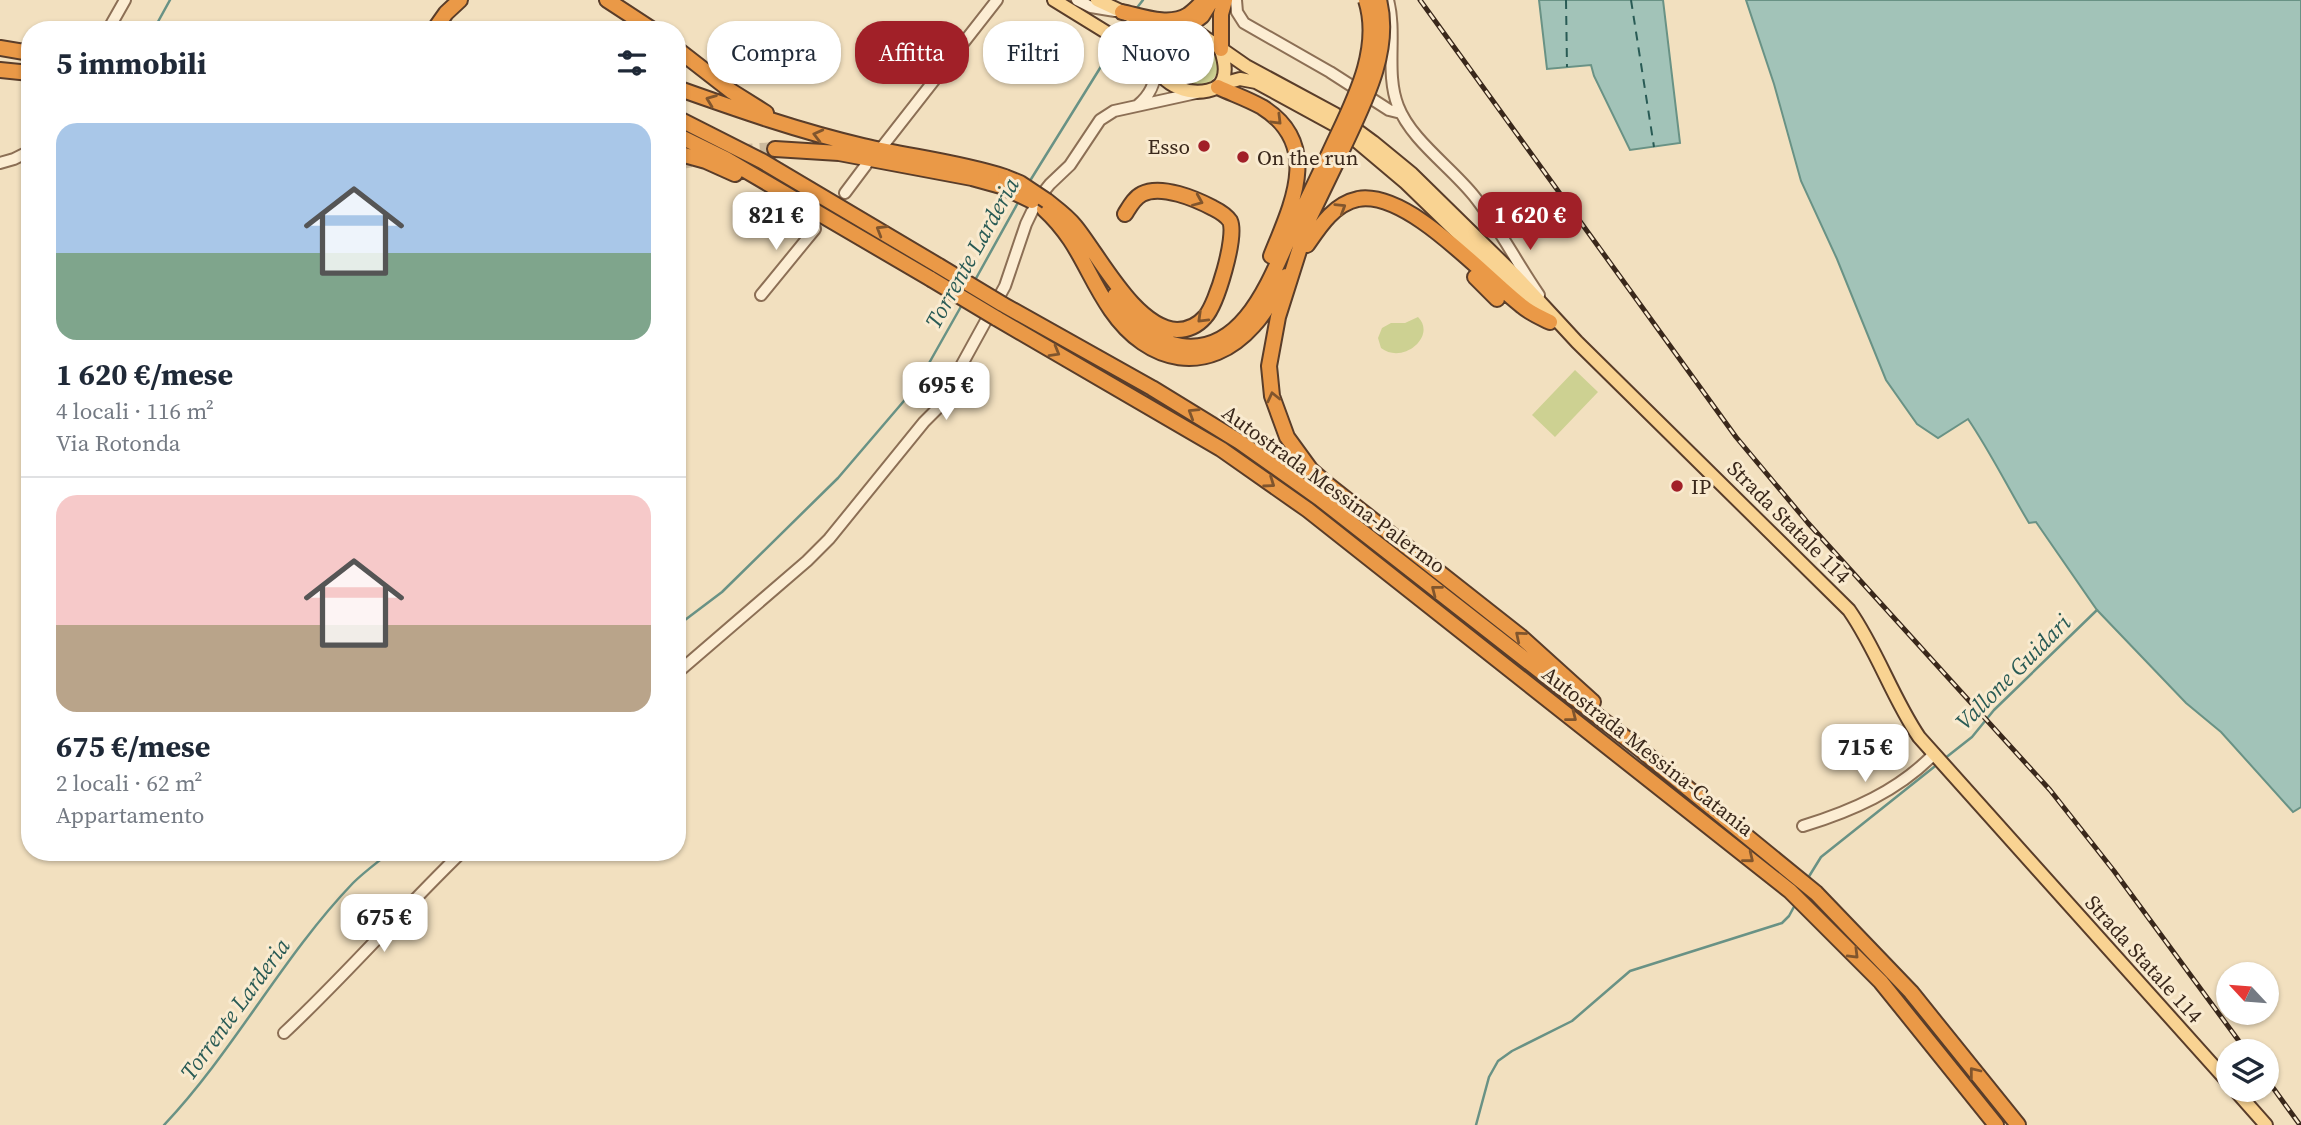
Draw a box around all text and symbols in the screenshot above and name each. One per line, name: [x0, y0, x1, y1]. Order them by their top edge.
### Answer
chip: Compra: [707, 21, 841, 84]
chip: Affitta: [855, 21, 969, 84]
chip: Filtri: [983, 21, 1084, 84]
chip: Nuovo: [1098, 21, 1214, 84]
text: 5 immobili: [56, 43, 206, 84]
icon: filters: [613, 44, 651, 82]
one-way arrow: [706, 94, 718, 108]
one-way arrow: [1269, 112, 1281, 124]
one-way arrow: [812, 129, 824, 143]
place label: Esso: [1148, 132, 1190, 161]
marker: Esso: [1196, 138, 1212, 154]
place label: On the run: [1257, 143, 1359, 172]
marker: On the run: [1235, 149, 1251, 165]
icon: home: [291, 168, 417, 294]
water label: Torrente Larderia: [917, 172, 1027, 334]
pin: 821 €: [727, 192, 825, 252]
pin: 1 620 €: [1465, 192, 1595, 252]
one-way arrow: [1191, 193, 1203, 207]
text: 821 €: [749, 199, 803, 231]
text: 1 620 €: [1494, 199, 1566, 231]
one-way arrow: [1333, 203, 1346, 216]
one-way arrow: [875, 226, 888, 239]
one-way arrow: [1197, 310, 1210, 322]
one-way arrow: [1048, 343, 1061, 356]
text: 1 620 €/mese: [56, 354, 233, 395]
pin: 695 €: [897, 362, 995, 422]
text: 695 €: [919, 369, 973, 401]
one-way arrow: [1266, 392, 1281, 404]
text: 4 locali · 116 m²: [56, 395, 214, 427]
street label: Autostrada Messina-Palermo: [1216, 398, 1452, 580]
one-way arrow: [1187, 409, 1200, 422]
text: Via Rotonda: [56, 427, 180, 459]
street label: Strada Statale 114: [1721, 454, 1857, 590]
place label: IP: [1691, 472, 1711, 501]
one-way arrow: [1262, 475, 1275, 487]
marker: IP: [1669, 478, 1685, 494]
icon: home: [291, 540, 417, 666]
one-way arrow: [1432, 585, 1444, 598]
water label: Vallone Guidari: [1948, 607, 2078, 737]
one-way arrow: [1515, 632, 1528, 644]
street label: Autostrada Messina-Catania: [1536, 659, 1760, 843]
one-way arrow: [1563, 709, 1576, 721]
pin: 715 €: [1816, 724, 1914, 784]
text: 675 €/mese: [56, 726, 210, 767]
text: 715 €: [1838, 731, 1892, 763]
text: 2 locali · 62 m²: [56, 767, 203, 799]
text: Appartamento: [56, 799, 204, 831]
one-way arrow: [1741, 850, 1754, 862]
street label: Strada Statale 114: [2079, 889, 2210, 1030]
pin: 675 €: [335, 894, 433, 954]
text: 675 €: [357, 901, 411, 933]
water label: Torrente Larderia: [173, 931, 297, 1087]
one-way arrow: [1846, 946, 1858, 958]
north arrow: [2216, 962, 2278, 1026]
map controls: [2216, 962, 2279, 1102]
button: layers: [2216, 1039, 2279, 1102]
one-way arrow: [1970, 1068, 1983, 1080]

